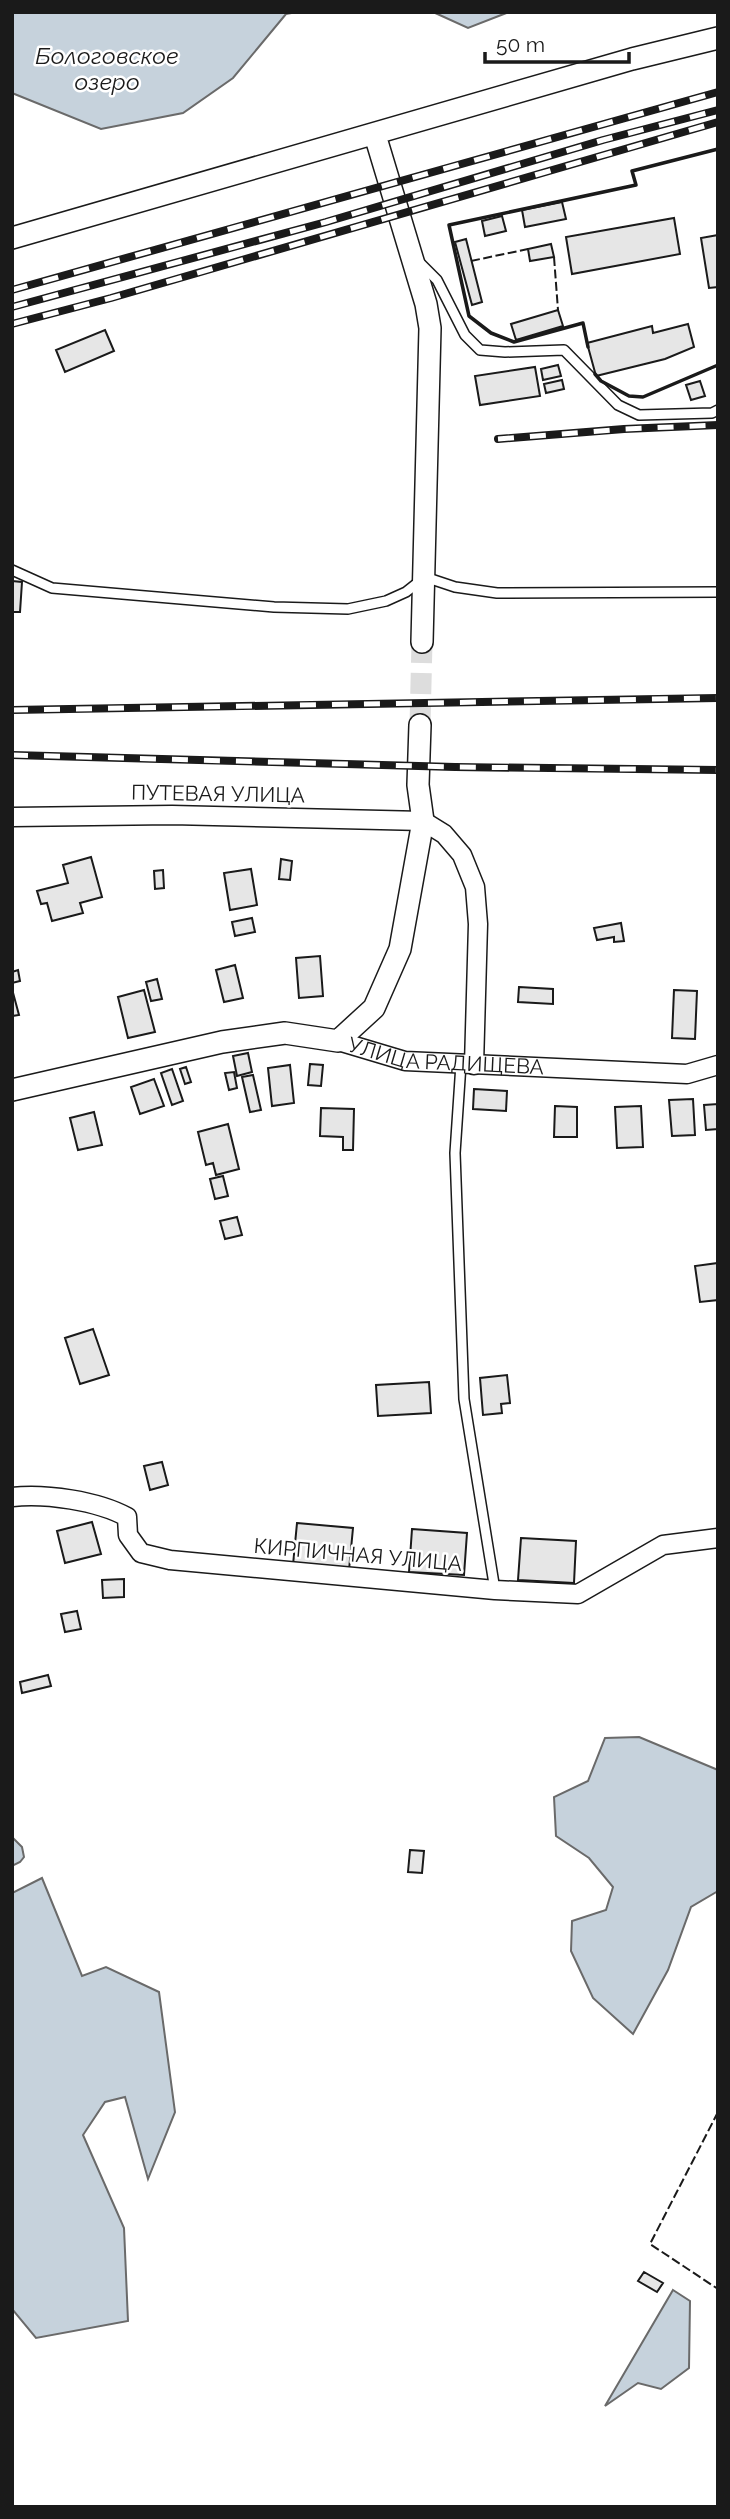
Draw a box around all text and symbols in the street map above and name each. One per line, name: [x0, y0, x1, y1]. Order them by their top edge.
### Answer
scale bar: [485, 21, 628, 65]
text: 50 m: [496, 32, 545, 57]
water label: Бологовское озеро: [35, 42, 179, 95]
street label: ПУТЕВАЯ УЛИЦА: [131, 779, 305, 808]
street label: УЛИЦА РАДИЩЕВА: [345, 1032, 544, 1079]
street label: КИРПИЧНАЯ УЛИЦА: [253, 1533, 463, 1576]

